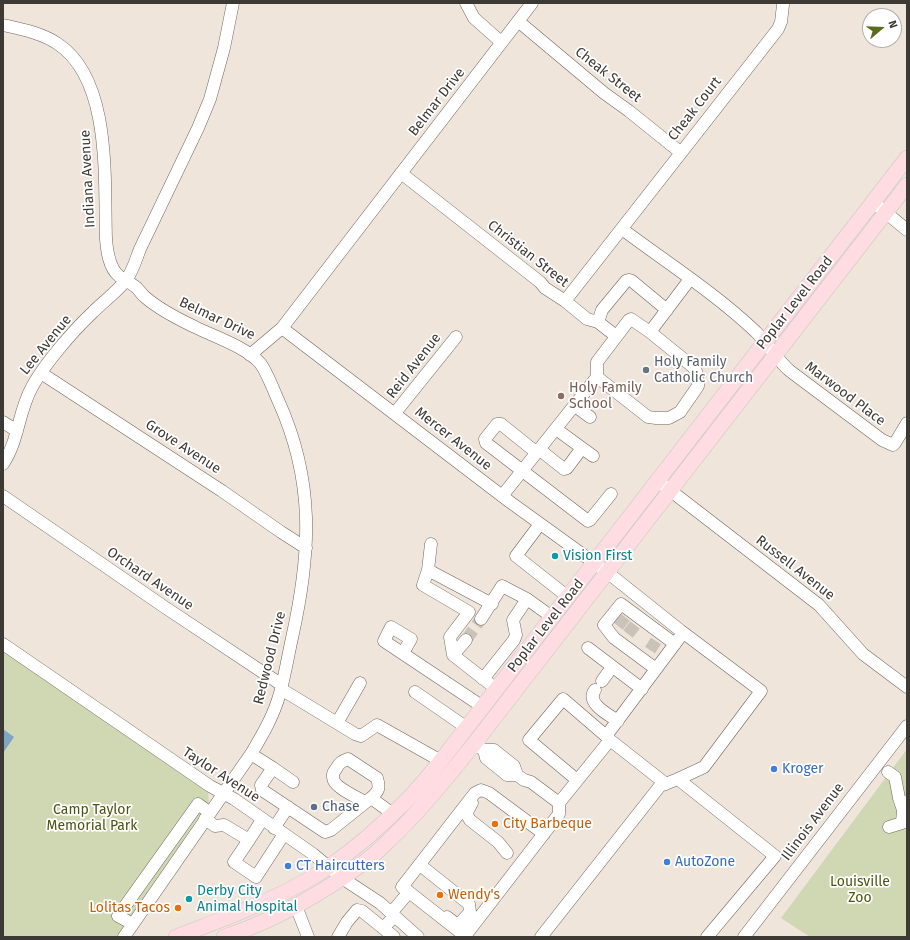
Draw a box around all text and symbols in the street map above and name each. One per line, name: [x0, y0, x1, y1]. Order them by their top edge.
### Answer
north arrow: [862, 8, 902, 48]
text: N: [886, 19, 900, 30]
street label: Cheak Street: [571, 44, 645, 106]
street label: Belmar Drive: [405, 65, 469, 139]
street label: Cheak Court: [665, 74, 725, 144]
street label: Indiana Avenue: [77, 129, 99, 229]
street label: Christian Street: [484, 217, 572, 291]
street label: Poplar Level Road: [753, 253, 837, 353]
street label: Belmar Drive: [176, 294, 258, 344]
street label: Lee Avenue: [17, 312, 75, 378]
street label: Reid Avenue: [383, 330, 445, 402]
place label: Holy Family Catholic Church: [654, 354, 753, 386]
street label: Marwood Place: [802, 358, 888, 430]
marker: Holy Family Catholic Church: [641, 365, 651, 375]
place label: Holy Family School: [569, 380, 642, 412]
marker: Holy Family School: [556, 391, 566, 401]
street label: Mercer Avenue: [411, 404, 495, 474]
street label: Grove Avenue: [142, 416, 224, 478]
street label: Russell Avenue: [752, 532, 838, 604]
street label: Orchard Avenue: [104, 544, 196, 614]
place label: Vision First: [563, 548, 632, 564]
marker: Vision First: [550, 551, 560, 561]
street label: Poplar Level Road: [504, 576, 588, 676]
street label: Redwood Drive: [250, 610, 290, 706]
street label: Taylor Avenue: [179, 744, 263, 806]
place label: Kroger: [782, 761, 823, 777]
marker: Kroger: [769, 764, 779, 774]
street label: Illinois Avenue: [778, 780, 848, 864]
place label: Chase: [322, 799, 360, 815]
park label: Camp Taylor Memorial Park: [47, 802, 137, 834]
marker: Chase: [309, 802, 319, 812]
place label: City Barbeque: [503, 816, 592, 832]
marker: City Barbeque: [490, 819, 500, 829]
place label: AutoZone: [675, 854, 735, 870]
marker: AutoZone: [662, 857, 672, 867]
place label: CT Haircutters: [296, 858, 385, 874]
marker: CT Haircutters: [283, 861, 293, 871]
park label: Louisville Zoo: [830, 874, 890, 906]
place label: Derby City Animal Hospital: [197, 883, 297, 916]
place label: Wendy's: [448, 887, 500, 903]
marker: Wendy's: [435, 890, 445, 900]
marker: Derby City Animal Hospital: [184, 894, 194, 904]
place label: Lolitas Tacos: [89, 900, 170, 916]
marker: Lolitas Tacos: [173, 903, 183, 913]

